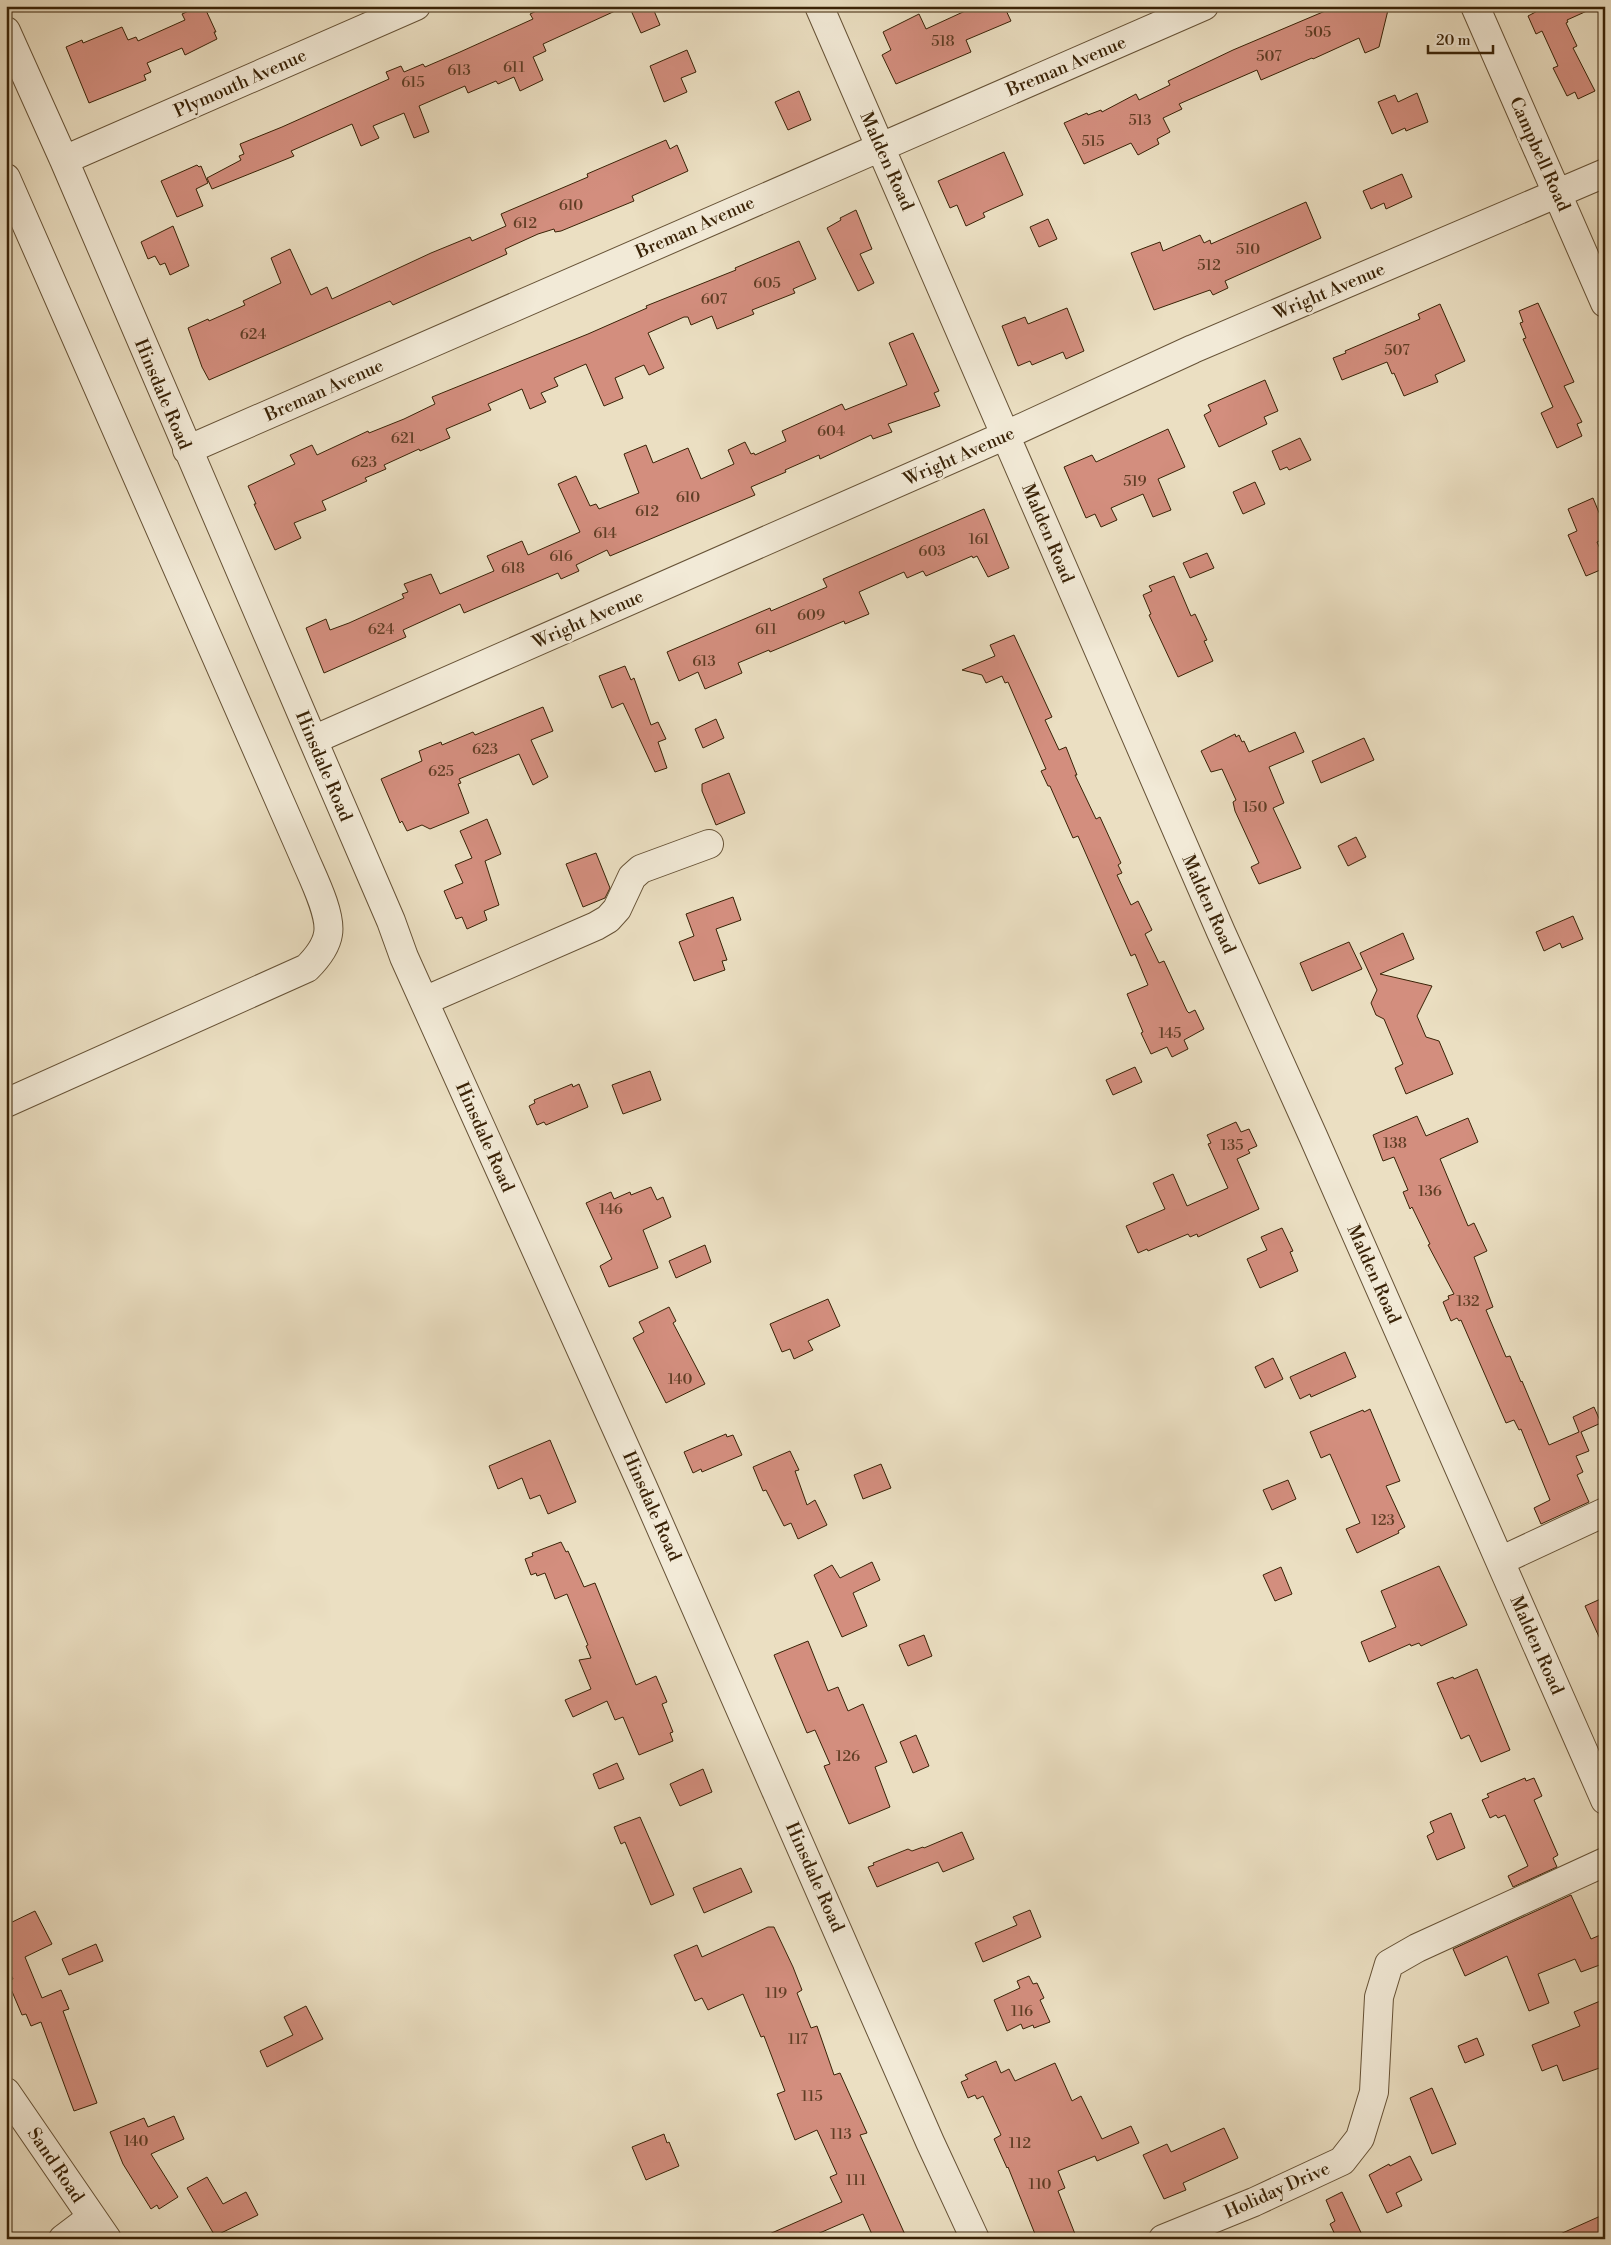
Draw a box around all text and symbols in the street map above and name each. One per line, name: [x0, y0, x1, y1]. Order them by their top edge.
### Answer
scale bar: [1428, 22, 1494, 54]
house number: 505: [1305, 23, 1331, 42]
street label: Breman Avenue: [1002, 31, 1130, 102]
text: 20 m: [1436, 31, 1471, 50]
house number: 518: [931, 32, 955, 51]
street label: Plymouth Avenue: [170, 44, 310, 123]
house number: 507: [1256, 47, 1282, 66]
house number: 611: [503, 58, 526, 77]
house number: 613: [447, 61, 471, 80]
house number: 615: [401, 73, 425, 92]
street label: Campbell Road: [1504, 93, 1575, 216]
street label: Malden Road: [855, 108, 919, 215]
house number: 513: [1128, 111, 1152, 130]
house number: 515: [1082, 132, 1105, 151]
street label: Breman Avenue: [631, 191, 758, 264]
house number: 610: [559, 196, 583, 215]
house number: 612: [513, 214, 537, 233]
house number: 510: [1236, 240, 1260, 259]
house number: 512: [1197, 256, 1221, 275]
street label: Wright Avenue: [1269, 258, 1389, 326]
house number: 605: [753, 274, 781, 293]
house number: 607: [701, 290, 728, 309]
house number: 624: [240, 325, 266, 344]
street label: Hinsdale Road: [129, 335, 197, 454]
house number: 507: [1384, 341, 1410, 360]
street label: Breman Avenue: [260, 354, 387, 427]
house number: 604: [817, 422, 845, 441]
street label: Wright Avenue: [899, 422, 1018, 492]
house number: 621: [391, 429, 416, 448]
house number: 623: [351, 453, 377, 472]
house number: 519: [1123, 472, 1147, 491]
street label: Malden Road: [1016, 480, 1079, 587]
house number: 610: [676, 488, 700, 507]
house number: 612: [635, 502, 659, 521]
house number: 614: [593, 524, 617, 543]
house number: 161: [968, 530, 990, 549]
house number: 603: [918, 542, 946, 561]
house number: 616: [549, 547, 573, 566]
house number: 618: [501, 559, 525, 578]
street label: Wright Avenue: [528, 585, 647, 655]
house number: 609: [797, 606, 825, 625]
house number: 624: [368, 620, 394, 639]
house number: 611: [755, 620, 778, 639]
house number: 613: [692, 652, 716, 671]
street label: Hinsdale Road: [290, 707, 358, 826]
house number: 623: [472, 740, 498, 759]
house number: 625: [428, 762, 454, 781]
house number: 150: [1243, 798, 1267, 817]
street label: Malden Road: [1177, 851, 1241, 958]
house number: 145: [1158, 1024, 1182, 1043]
street label: Hinsdale Road: [450, 1079, 519, 1197]
house number: 138: [1383, 1134, 1407, 1153]
house number: 135: [1220, 1136, 1244, 1155]
house number: 136: [1418, 1182, 1442, 1201]
house number: 146: [599, 1200, 623, 1219]
street label: Malden Road: [1342, 1221, 1406, 1328]
house number: 132: [1456, 1292, 1480, 1311]
house number: 140: [668, 1370, 692, 1389]
street label: Hinsdale Road: [617, 1448, 686, 1566]
house number: 123: [1371, 1511, 1395, 1530]
street label: Malden Road: [1505, 1592, 1569, 1699]
house number: 126: [836, 1747, 860, 1766]
street label: Hinsdale Road: [780, 1819, 849, 1937]
house number: 119: [765, 1984, 787, 2003]
house number: 116: [1011, 2002, 1033, 2021]
house number: 117: [788, 2030, 809, 2049]
house number: 115: [801, 2087, 823, 2106]
street label: Sand Road: [22, 2123, 90, 2208]
house number: 113: [830, 2125, 852, 2144]
house number: 140: [124, 2132, 148, 2151]
house number: 112: [1009, 2134, 1031, 2153]
street label: Holiday Drive: [1221, 2157, 1334, 2224]
house number: 111: [846, 2171, 867, 2190]
house number: 110: [1029, 2175, 1051, 2194]

